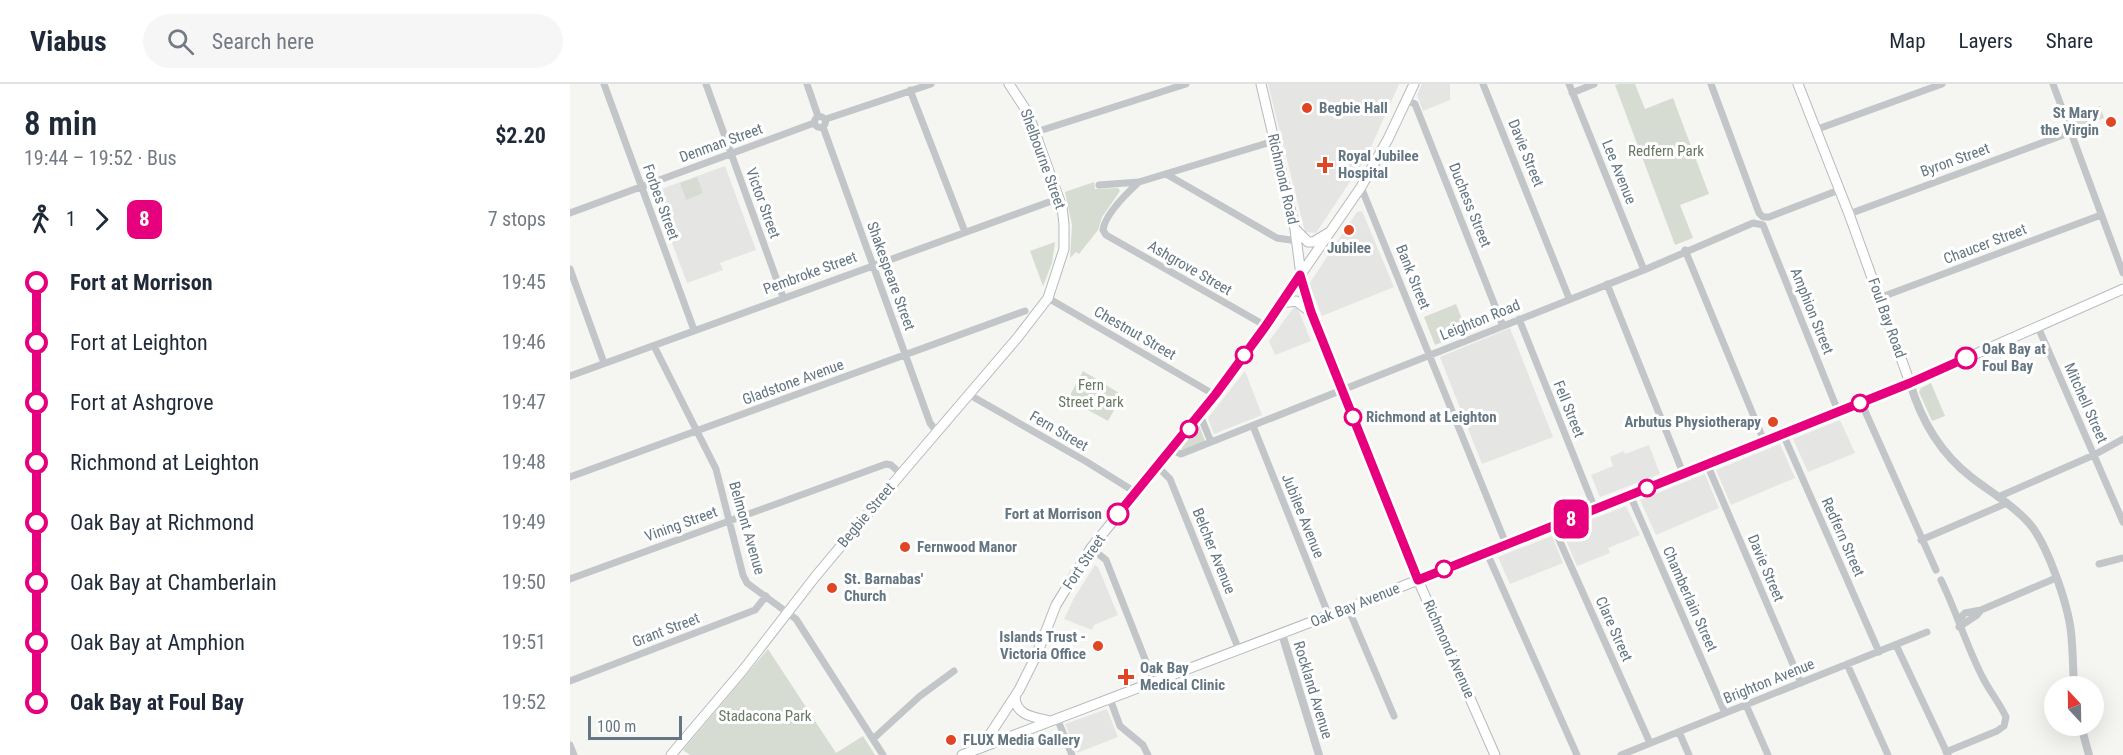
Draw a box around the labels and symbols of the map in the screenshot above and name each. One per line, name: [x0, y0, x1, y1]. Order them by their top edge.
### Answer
place label: Begbie Hall: [1319, 99, 1388, 117]
marker: Begbie Hall: [1300, 101, 1314, 115]
place label: St Mary the Virgin: [2040, 104, 2099, 139]
street label: Shelbourne Street: [1017, 107, 1069, 211]
marker: St Mary the Virgin: [2104, 115, 2118, 129]
street label: Davie Street: [1504, 117, 1548, 189]
street label: Denman Street: [677, 120, 765, 166]
street label: Richmond Road: [1264, 132, 1302, 226]
street label: Lee Avenue: [1598, 137, 1640, 207]
street label: Byron Street: [1918, 139, 1992, 181]
park label: Redfern Park: [1628, 142, 1704, 160]
place label: Royal Jubilee Hospital: [1338, 147, 1419, 182]
marker: Royal Jubilee Hospital: [1316, 156, 1334, 174]
street label: Duchess Street: [1445, 160, 1495, 250]
street label: Forbes Street: [639, 162, 683, 242]
street label: Victor Street: [742, 165, 784, 241]
street label: Shakespeare Street: [863, 219, 919, 333]
street label: Chaucer Street: [1941, 220, 2029, 268]
marker: Jubilee: [1342, 223, 1356, 237]
street label: Ashgrove Street: [1145, 237, 1235, 299]
place label: Jubilee: [1327, 239, 1371, 257]
street label: Bank Street: [1392, 242, 1434, 312]
street label: Pembroke Street: [761, 248, 859, 298]
street label: Amphion Street: [1787, 265, 1837, 357]
street label: Foul Bay Road: [1864, 276, 1910, 360]
street label: Leighton Road: [1437, 296, 1523, 344]
street label: Chestnut Street: [1091, 302, 1179, 364]
place label: Oak Bay at Foul Bay: [1982, 340, 2046, 375]
unlabelled marker: [1235, 346, 1253, 364]
marker: Oak Bay at Foul Bay: [1955, 347, 1977, 369]
street label: Gladstone Avenue: [740, 355, 846, 409]
street label: Mitchell Street: [2060, 360, 2112, 446]
park label: Fern Street Park: [1058, 376, 1124, 411]
street label: Fell Street: [1549, 378, 1589, 440]
unlabelled marker: [1851, 394, 1869, 412]
street label: Fern Street: [1027, 407, 1091, 455]
marker: Richmond at Leighton: [1344, 408, 1362, 426]
place label: Richmond at Leighton: [1366, 408, 1497, 426]
place label: Arbutus Physiotherapy: [1624, 413, 1761, 431]
marker: Arbutus Physiotherapy: [1766, 415, 1780, 429]
unlabelled marker: [1180, 420, 1198, 438]
street label: Jubilee Avenue: [1278, 471, 1328, 561]
street label: Belmont Avenue: [725, 479, 769, 577]
street label: Begbie Street: [834, 479, 898, 551]
unlabelled marker: [1638, 479, 1656, 497]
street label: Redfern Street: [1818, 495, 1868, 579]
line badge: 8: [1552, 500, 1590, 538]
street label: Vining Street: [642, 503, 720, 545]
marker: Fort at Morrison: [1107, 503, 1129, 525]
place label: Fort at Morrison: [1005, 505, 1102, 523]
street label: Belcher Avenue: [1189, 505, 1239, 597]
street label: Fort Street: [1059, 531, 1109, 593]
street label: Davie Street: [1744, 532, 1788, 604]
place label: Fernwood Manor: [917, 538, 1017, 556]
marker: Fernwood Manor: [898, 540, 912, 554]
street label: Chamberlain Street: [1659, 544, 1721, 654]
unlabelled marker: [1435, 560, 1453, 578]
place label: St. Barnabas' Church: [844, 570, 924, 605]
street label: Oak Bay Avenue: [1308, 579, 1402, 631]
marker: St. Barnabas' Church: [825, 581, 839, 595]
street label: Clare Street: [1592, 594, 1636, 664]
street label: Richmond Avenue: [1419, 597, 1479, 701]
street label: Grant Street: [630, 609, 702, 651]
place label: Islands Trust - Victoria Office: [999, 628, 1086, 663]
marker: Islands Trust - Victoria Office: [1091, 639, 1105, 653]
street label: Rockland Avenue: [1290, 639, 1336, 741]
street label: Brighton Avenue: [1721, 655, 1817, 707]
place label: Oak Bay Medical Clinic: [1140, 659, 1225, 694]
marker: Oak Bay Medical Clinic: [1117, 668, 1135, 686]
north arrow: [2044, 676, 2104, 736]
park label: Stadacona Park: [718, 707, 812, 725]
scale bar: [588, 713, 682, 740]
place label: FLUX Media Gallery: [963, 731, 1081, 749]
marker: FLUX Media Gallery: [944, 733, 958, 747]

